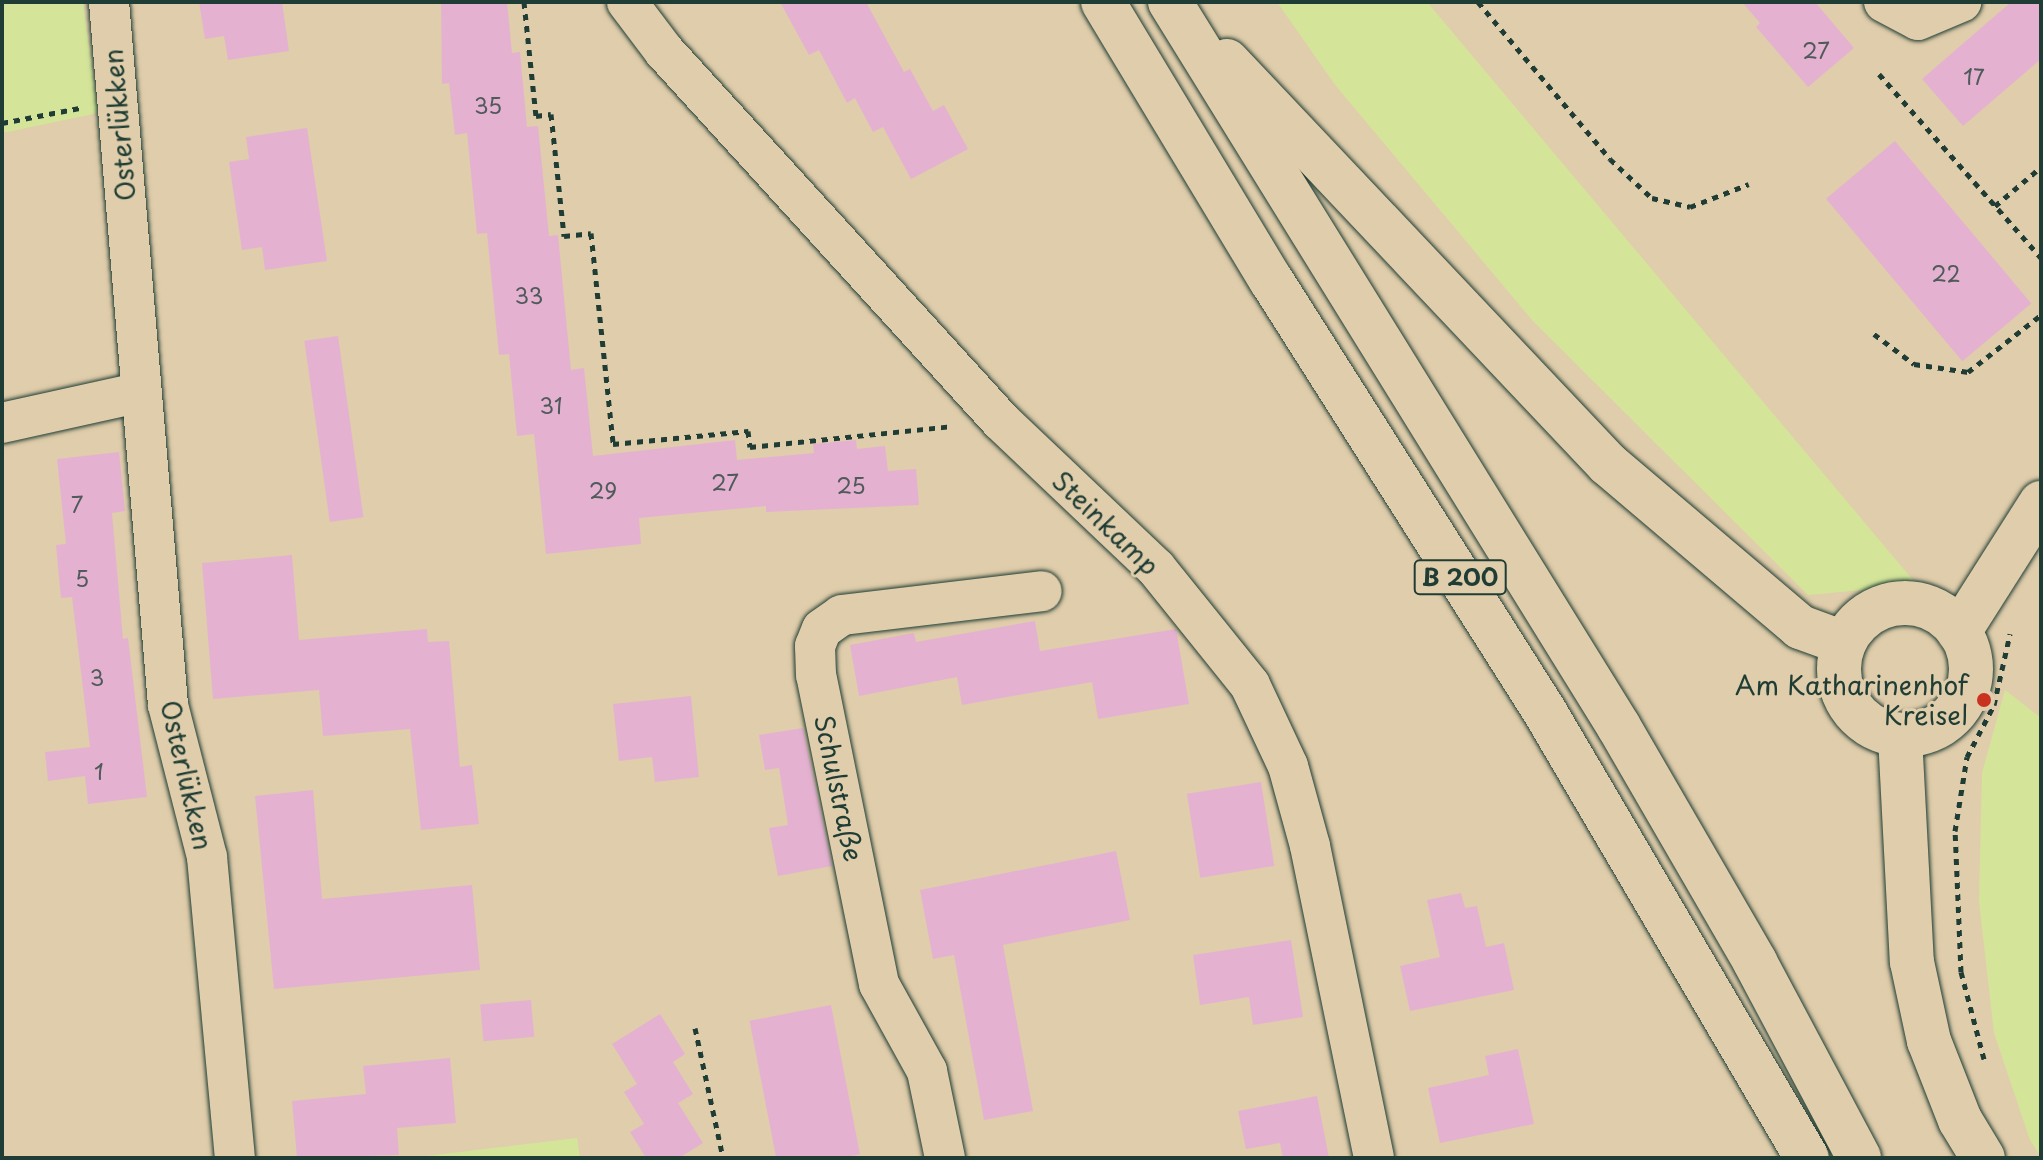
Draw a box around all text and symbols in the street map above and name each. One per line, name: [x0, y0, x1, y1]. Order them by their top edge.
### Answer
house number: 27: [1802, 37, 1830, 63]
street label: Osterlükken: [97, 48, 141, 202]
house number: 17: [1963, 63, 1985, 89]
house number: 35: [474, 92, 502, 118]
house number: 22: [1931, 260, 1961, 286]
house number: 33: [515, 282, 543, 308]
house number: 31: [539, 392, 563, 418]
street label: Steinkamp: [1046, 465, 1166, 581]
house number: 27: [711, 469, 739, 495]
house number: 25: [836, 472, 866, 498]
house number: 29: [589, 477, 617, 503]
house number: 7: [71, 491, 83, 517]
road number: B 200: [1412, 557, 1508, 597]
house number: 5: [75, 565, 89, 591]
house number: 3: [90, 664, 104, 690]
place label: Am Katharinenhof Kreisel: [1738, 669, 1968, 730]
marker: Am Katharinenhof Kreisel: [1975, 691, 1993, 709]
street label: Osterlükken: [155, 697, 219, 853]
street label: Schulstraße: [808, 712, 870, 864]
house number: 1: [94, 758, 104, 784]

